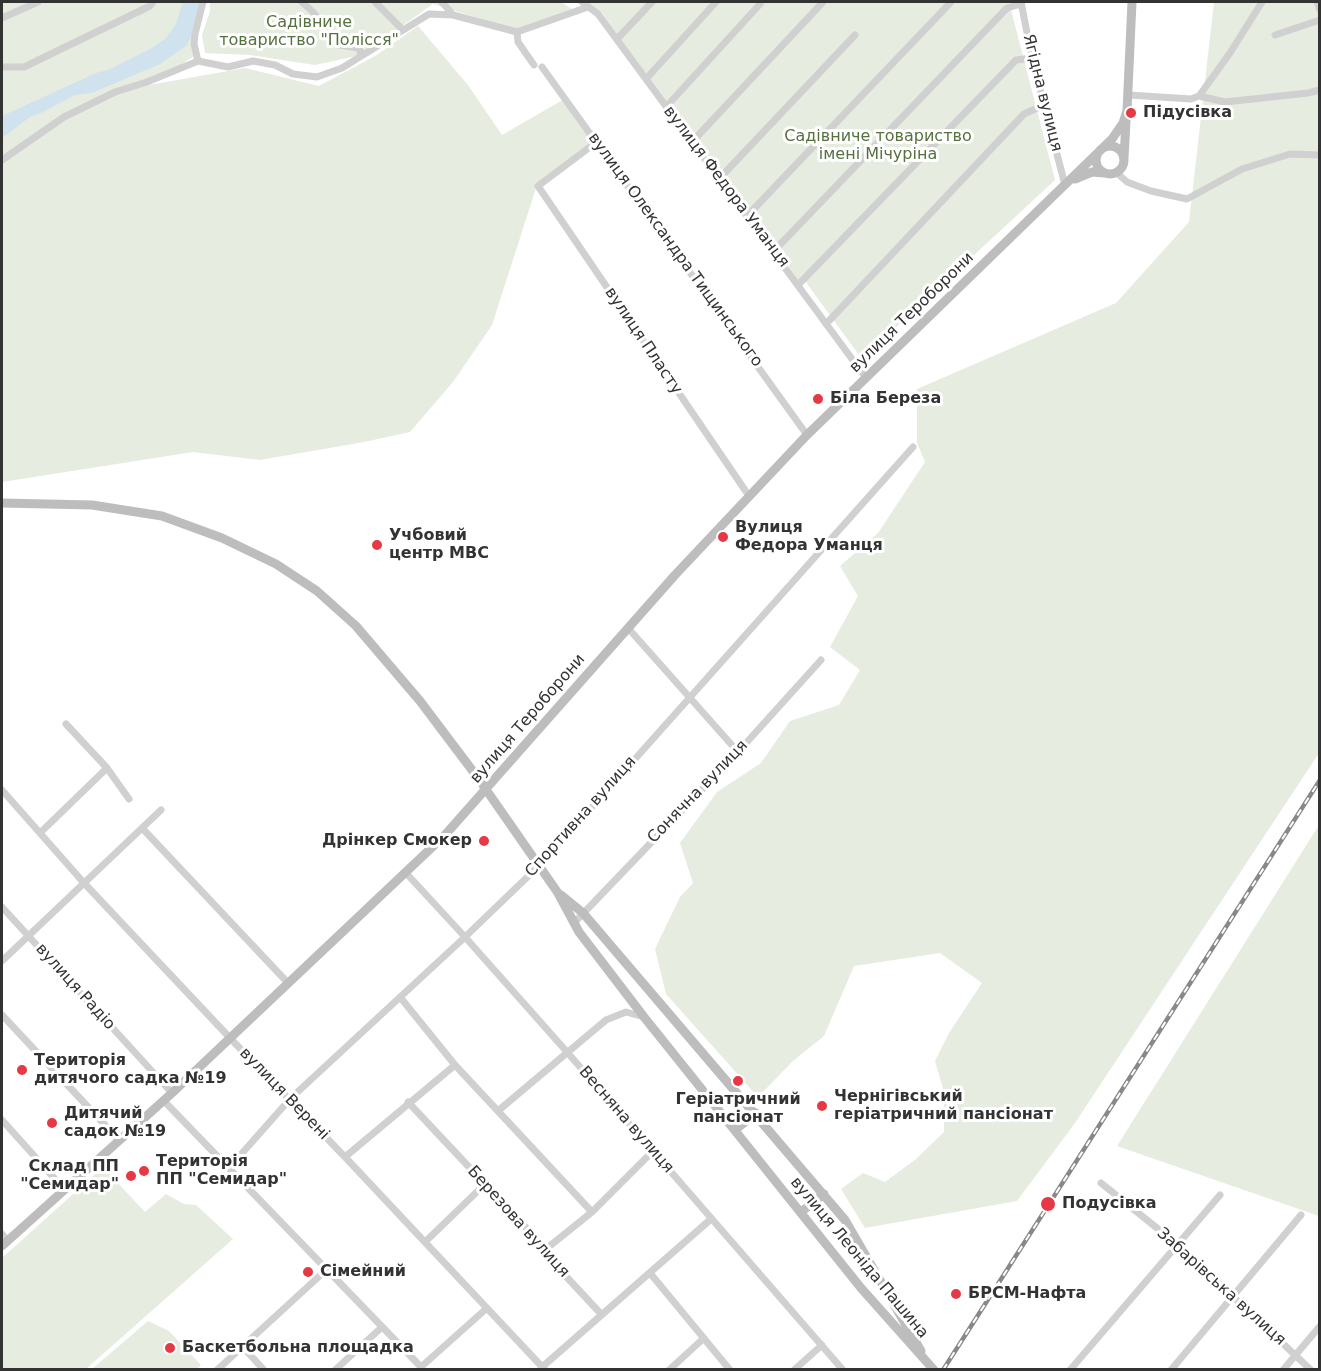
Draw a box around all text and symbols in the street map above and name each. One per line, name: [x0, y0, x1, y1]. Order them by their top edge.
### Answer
park label: Садівниче товариство "Полісся": [219, 13, 399, 51]
street label: Ягідна вулиця: [1018, 32, 1066, 154]
street label: вулиця Федора Уманця: [659, 102, 793, 272]
place label: Підусівка: [1143, 103, 1232, 123]
marker: Підусівка: [1124, 106, 1138, 120]
park label: Садівниче товариство імені Мічуріна: [784, 127, 972, 165]
street label: вулиця Олександра Тищинського: [584, 129, 766, 371]
street label: вулиця Тероборони: [846, 249, 978, 377]
street label: вулиця Пласту: [600, 284, 686, 398]
place label: Біла Береза: [830, 389, 941, 409]
marker: Біла Береза: [811, 392, 825, 406]
place label: Вулиця Федора Уманця: [735, 518, 883, 556]
place label: Учбовий центр МВС: [389, 526, 489, 564]
marker: Вулиця Федора Уманця: [716, 530, 730, 544]
marker: Учбовий центр МВС: [370, 538, 384, 552]
street label: вулиця Тероборони: [467, 650, 589, 788]
street label: Сонячна вулиця: [644, 736, 752, 848]
street label: Спортивна вулиця: [522, 753, 640, 881]
place label: Дрінкер Смокер: [322, 831, 472, 851]
marker: Дрінкер Смокер: [477, 834, 491, 848]
street label: вулиця Радіо: [31, 940, 119, 1034]
street label: вулиця Верені: [235, 1044, 333, 1144]
place label: Територія дитячого садка №19: [34, 1051, 227, 1089]
marker: Територія дитячого садка №19: [15, 1063, 29, 1077]
street label: Весняна вулиця: [574, 1063, 678, 1177]
marker: Геріатричний пансіонат: [731, 1074, 745, 1088]
place label: Чернігівський геріатричний пансіонат: [834, 1087, 1053, 1125]
place label: Геріатричний пансіонат: [675, 1090, 801, 1128]
marker: Чернігівський геріатричний пансіонат: [815, 1099, 829, 1113]
place label: Дитячий садок №19: [64, 1104, 166, 1142]
marker: Дитячий садок №19: [45, 1116, 59, 1130]
place label: Територія ПП "Семидар": [156, 1152, 287, 1190]
place label: Склад ПП "Семидар": [20, 1157, 119, 1195]
street label: Березова вулиця: [463, 1162, 573, 1282]
marker: Територія ПП "Семидар": [137, 1164, 151, 1178]
marker: Склад ПП "Семидар": [124, 1169, 138, 1183]
street label: вулиця Леоніда Пашина: [786, 1173, 932, 1343]
place label: Подусівка: [1062, 1194, 1156, 1214]
marker: Подусівка: [1039, 1195, 1057, 1213]
street label: Забарівська вулиця: [1153, 1224, 1289, 1350]
place label: Сімейний: [320, 1262, 406, 1282]
marker: Сімейний: [301, 1265, 315, 1279]
place label: БРСМ-Нафта: [968, 1284, 1086, 1304]
marker: БРСМ-Нафта: [949, 1287, 963, 1301]
place label: Баскетбольна площадка: [182, 1338, 414, 1358]
marker: Баскетбольна площадка: [163, 1341, 177, 1355]

